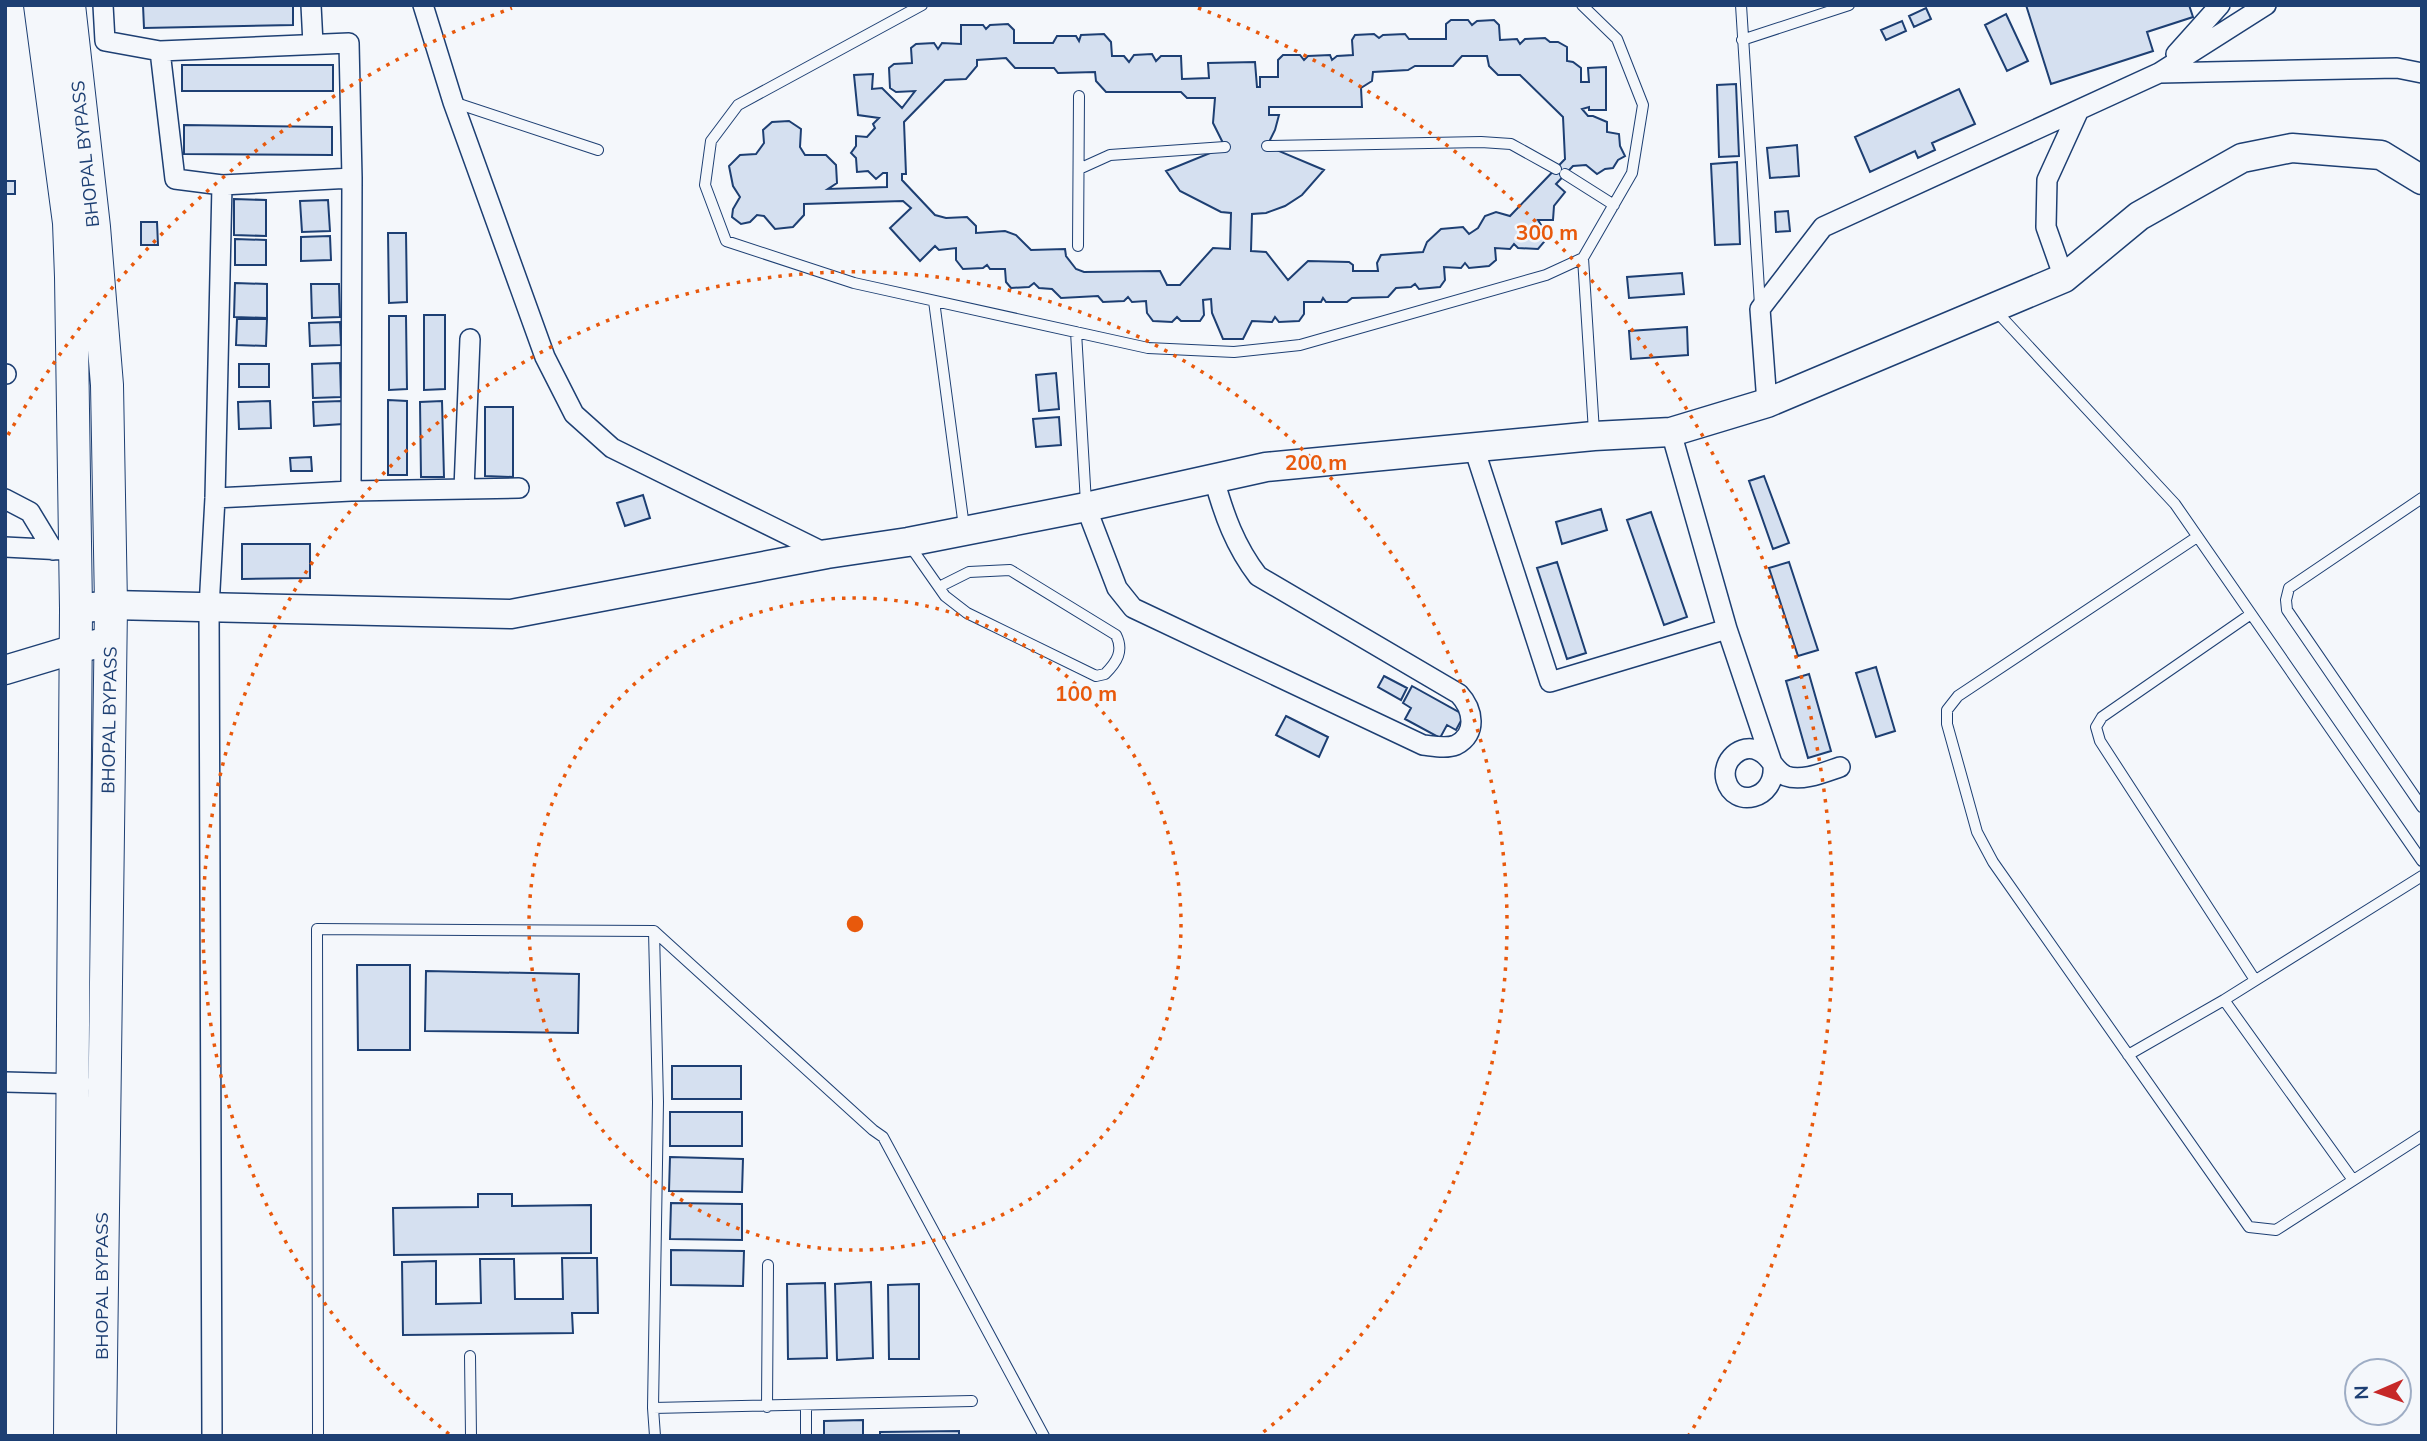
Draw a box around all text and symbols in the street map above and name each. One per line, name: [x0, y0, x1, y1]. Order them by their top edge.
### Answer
street label: BHOPAL BYPASS: [66, 80, 104, 228]
text: 300 m: [1516, 219, 1578, 245]
text: 200 m: [1285, 449, 1347, 475]
street label: BHOPAL BYPASS: [96, 646, 122, 794]
text: 100 m: [1055, 680, 1117, 706]
centre of rings: [843, 912, 867, 936]
street label: BHOPAL BYPASS: [90, 1212, 113, 1360]
north arrow: [2343, 1357, 2413, 1427]
text: N: [2349, 1385, 2373, 1400]

